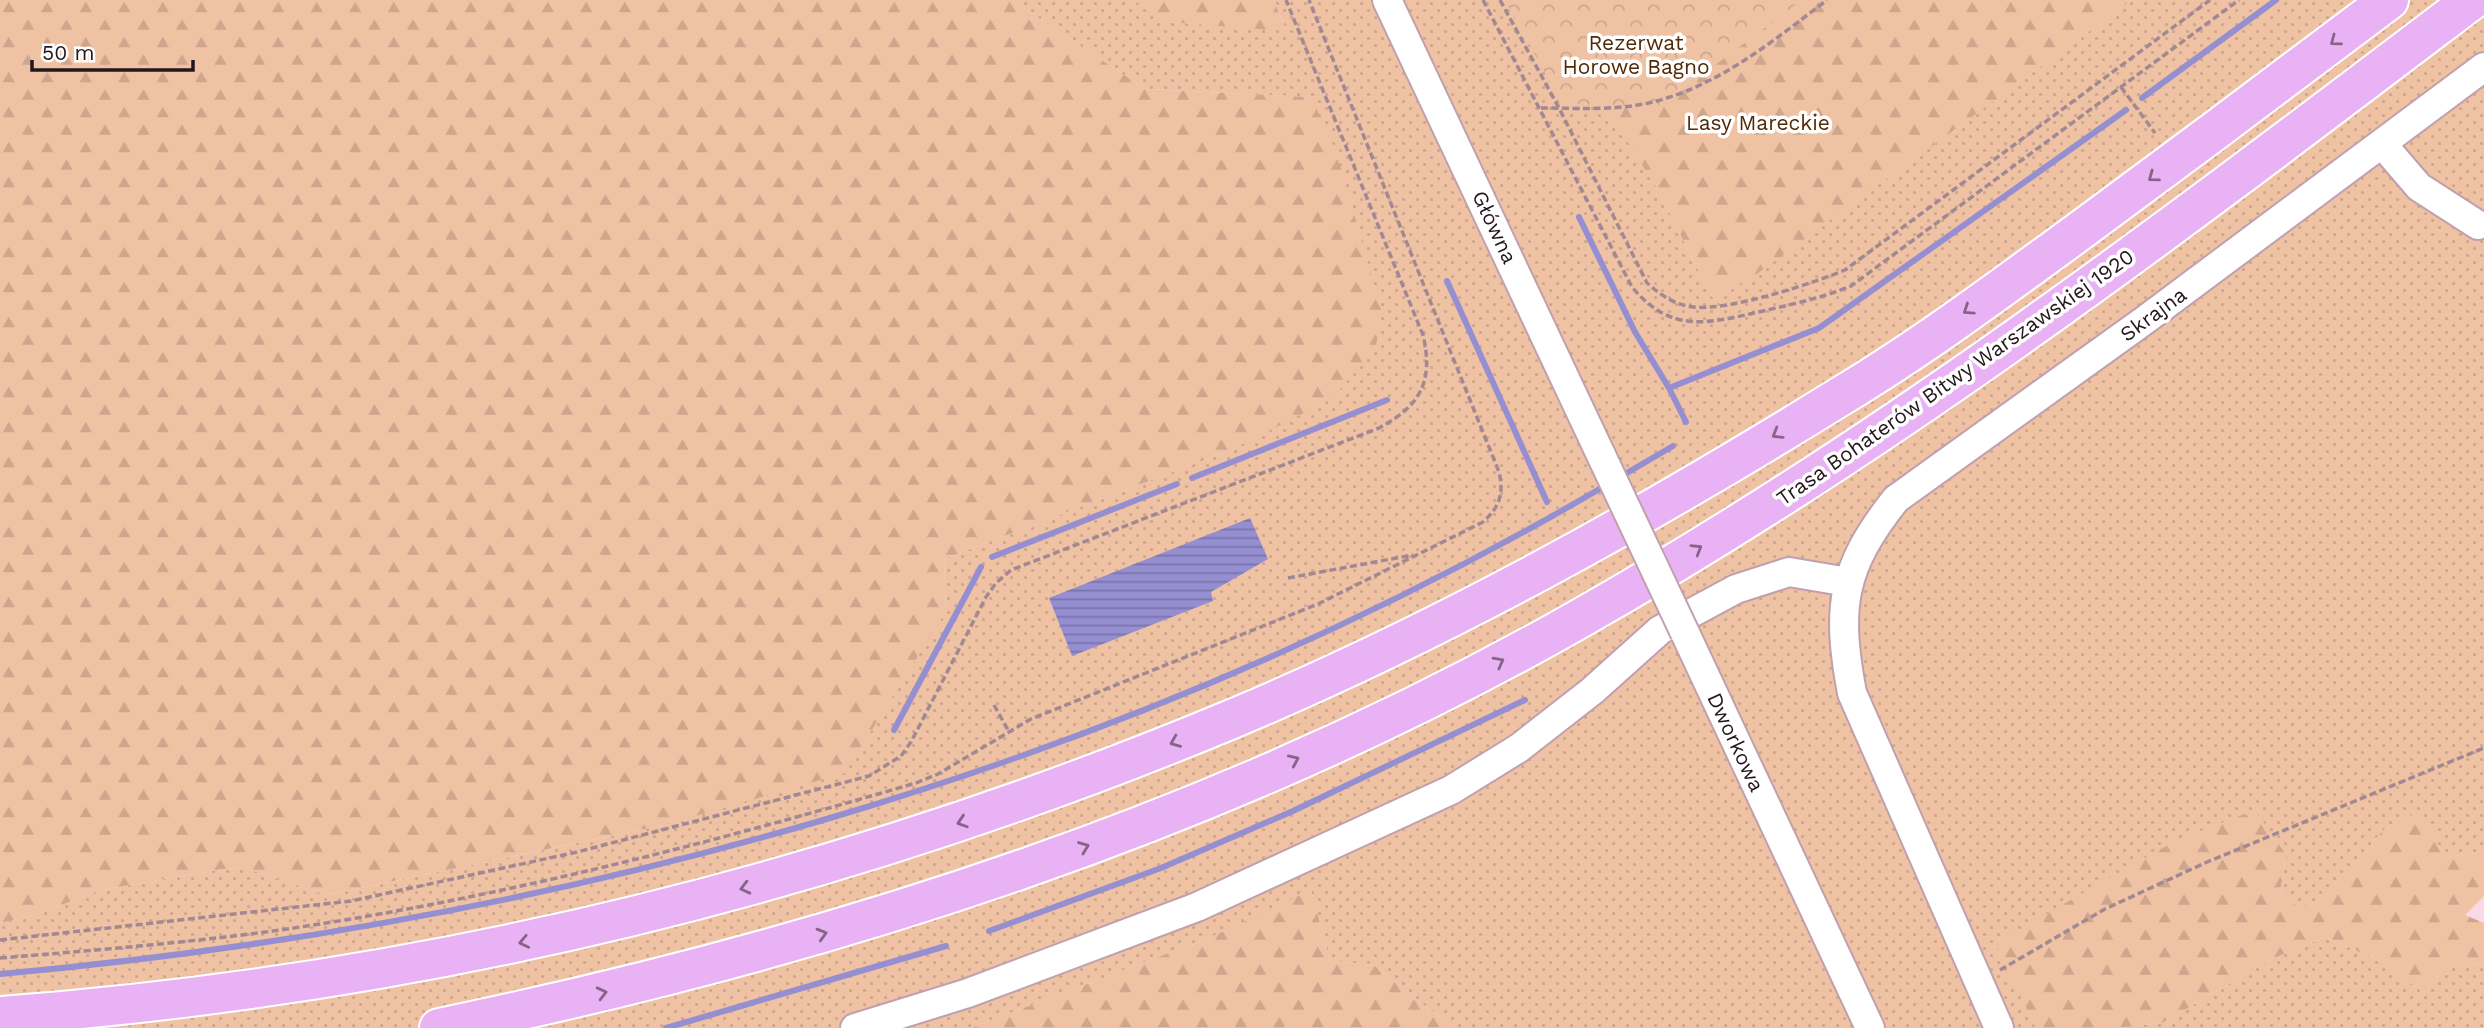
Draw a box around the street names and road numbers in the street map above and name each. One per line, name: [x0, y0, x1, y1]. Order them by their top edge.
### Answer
street label: Główna: [1467, 186, 1523, 268]
street label: Trasa Bohaterów Bitwy Warszawskiej 1920: [1772, 243, 2138, 511]
street label: Skrajna: [2115, 281, 2191, 346]
street label: Dworkowa: [1702, 689, 1770, 796]

